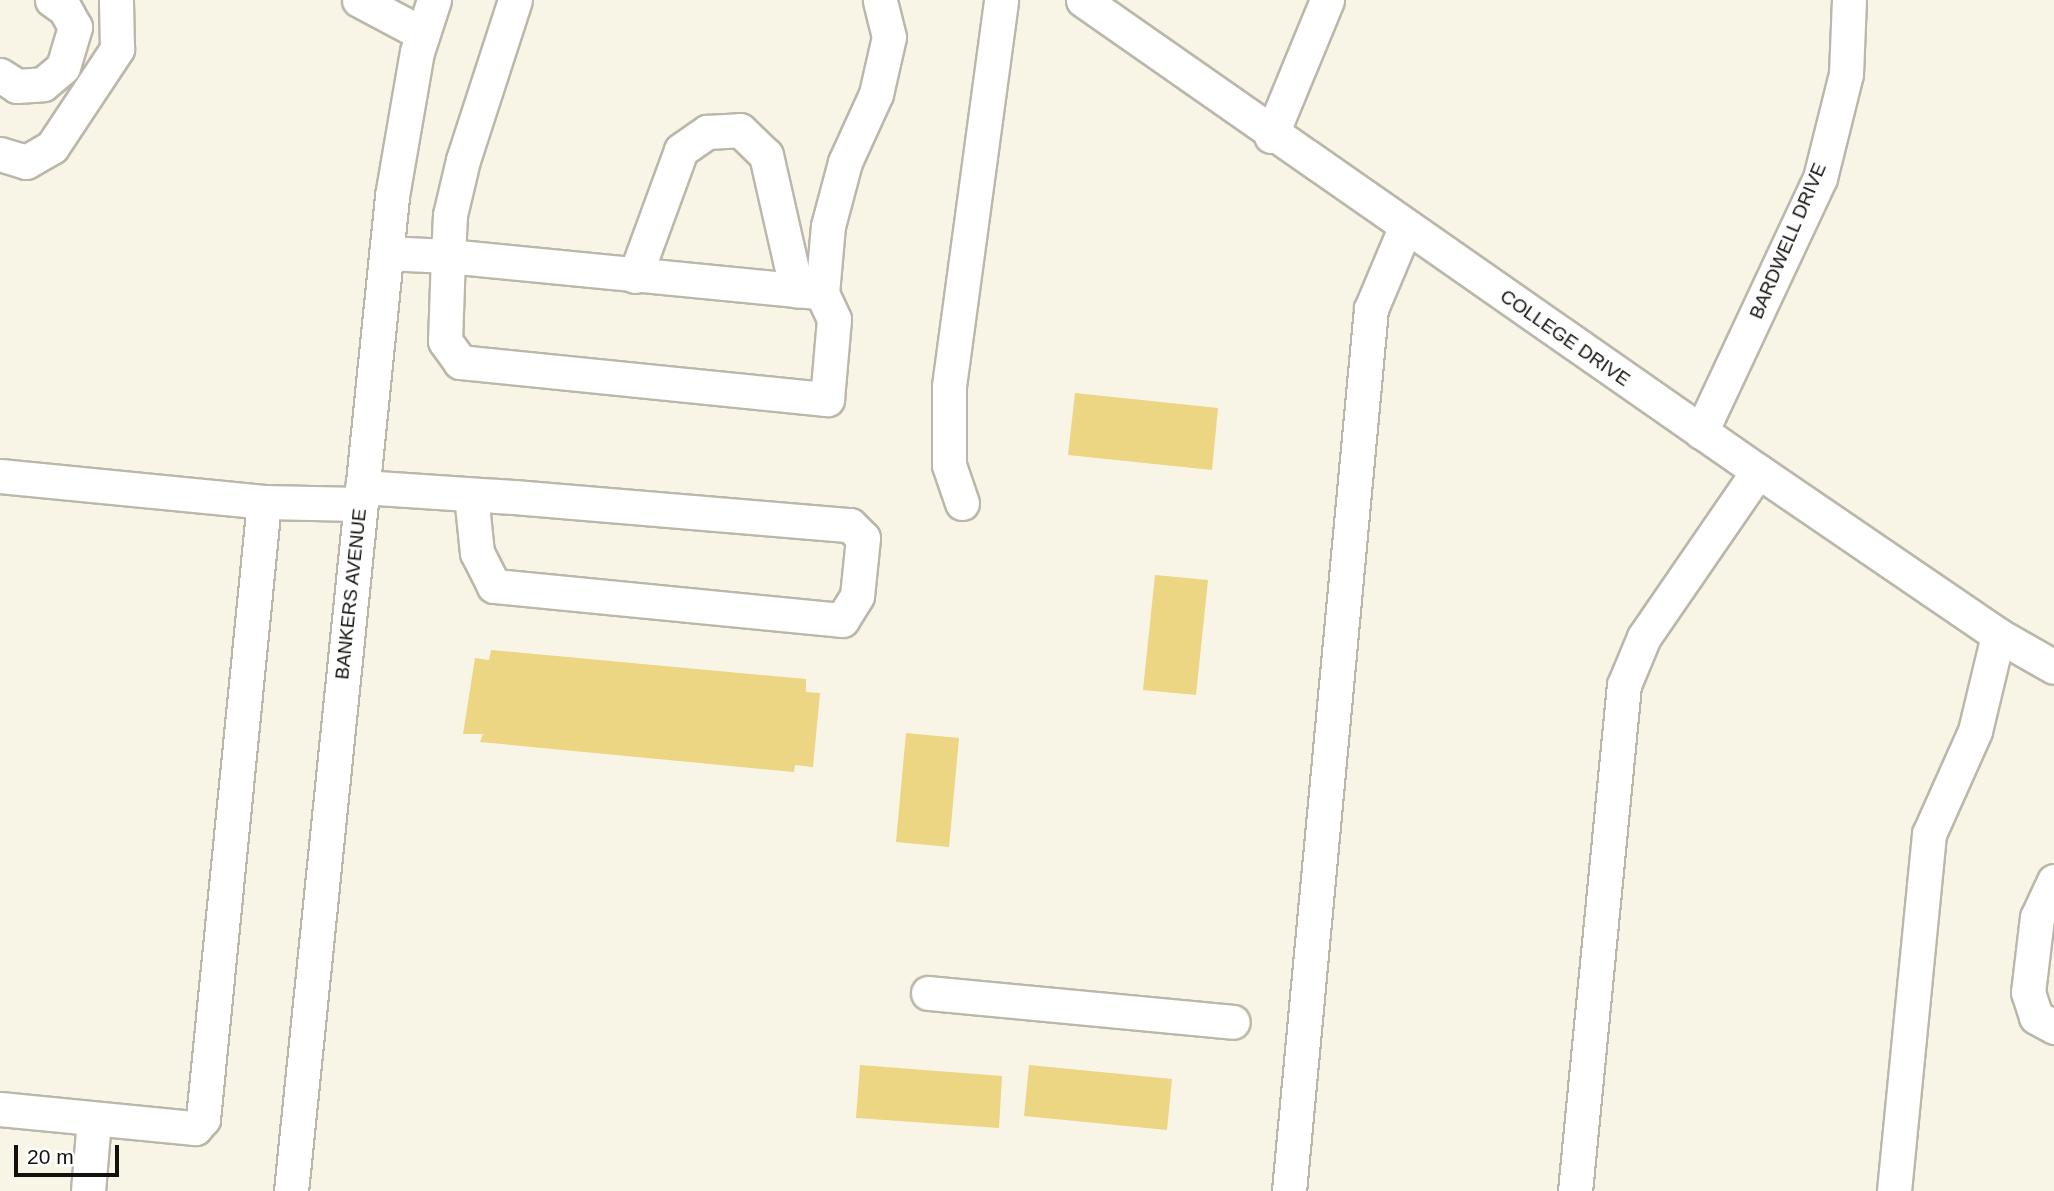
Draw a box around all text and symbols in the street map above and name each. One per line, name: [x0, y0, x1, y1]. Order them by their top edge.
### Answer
street label: BARDWELL DRIVE: [1745, 159, 1831, 323]
street label: COLLEGE DRIVE: [1496, 285, 1634, 391]
street label: BANKERS AVENUE: [331, 507, 371, 681]
scale bar: [18, 1132, 122, 1176]
text: 20 m: [27, 1145, 74, 1168]

